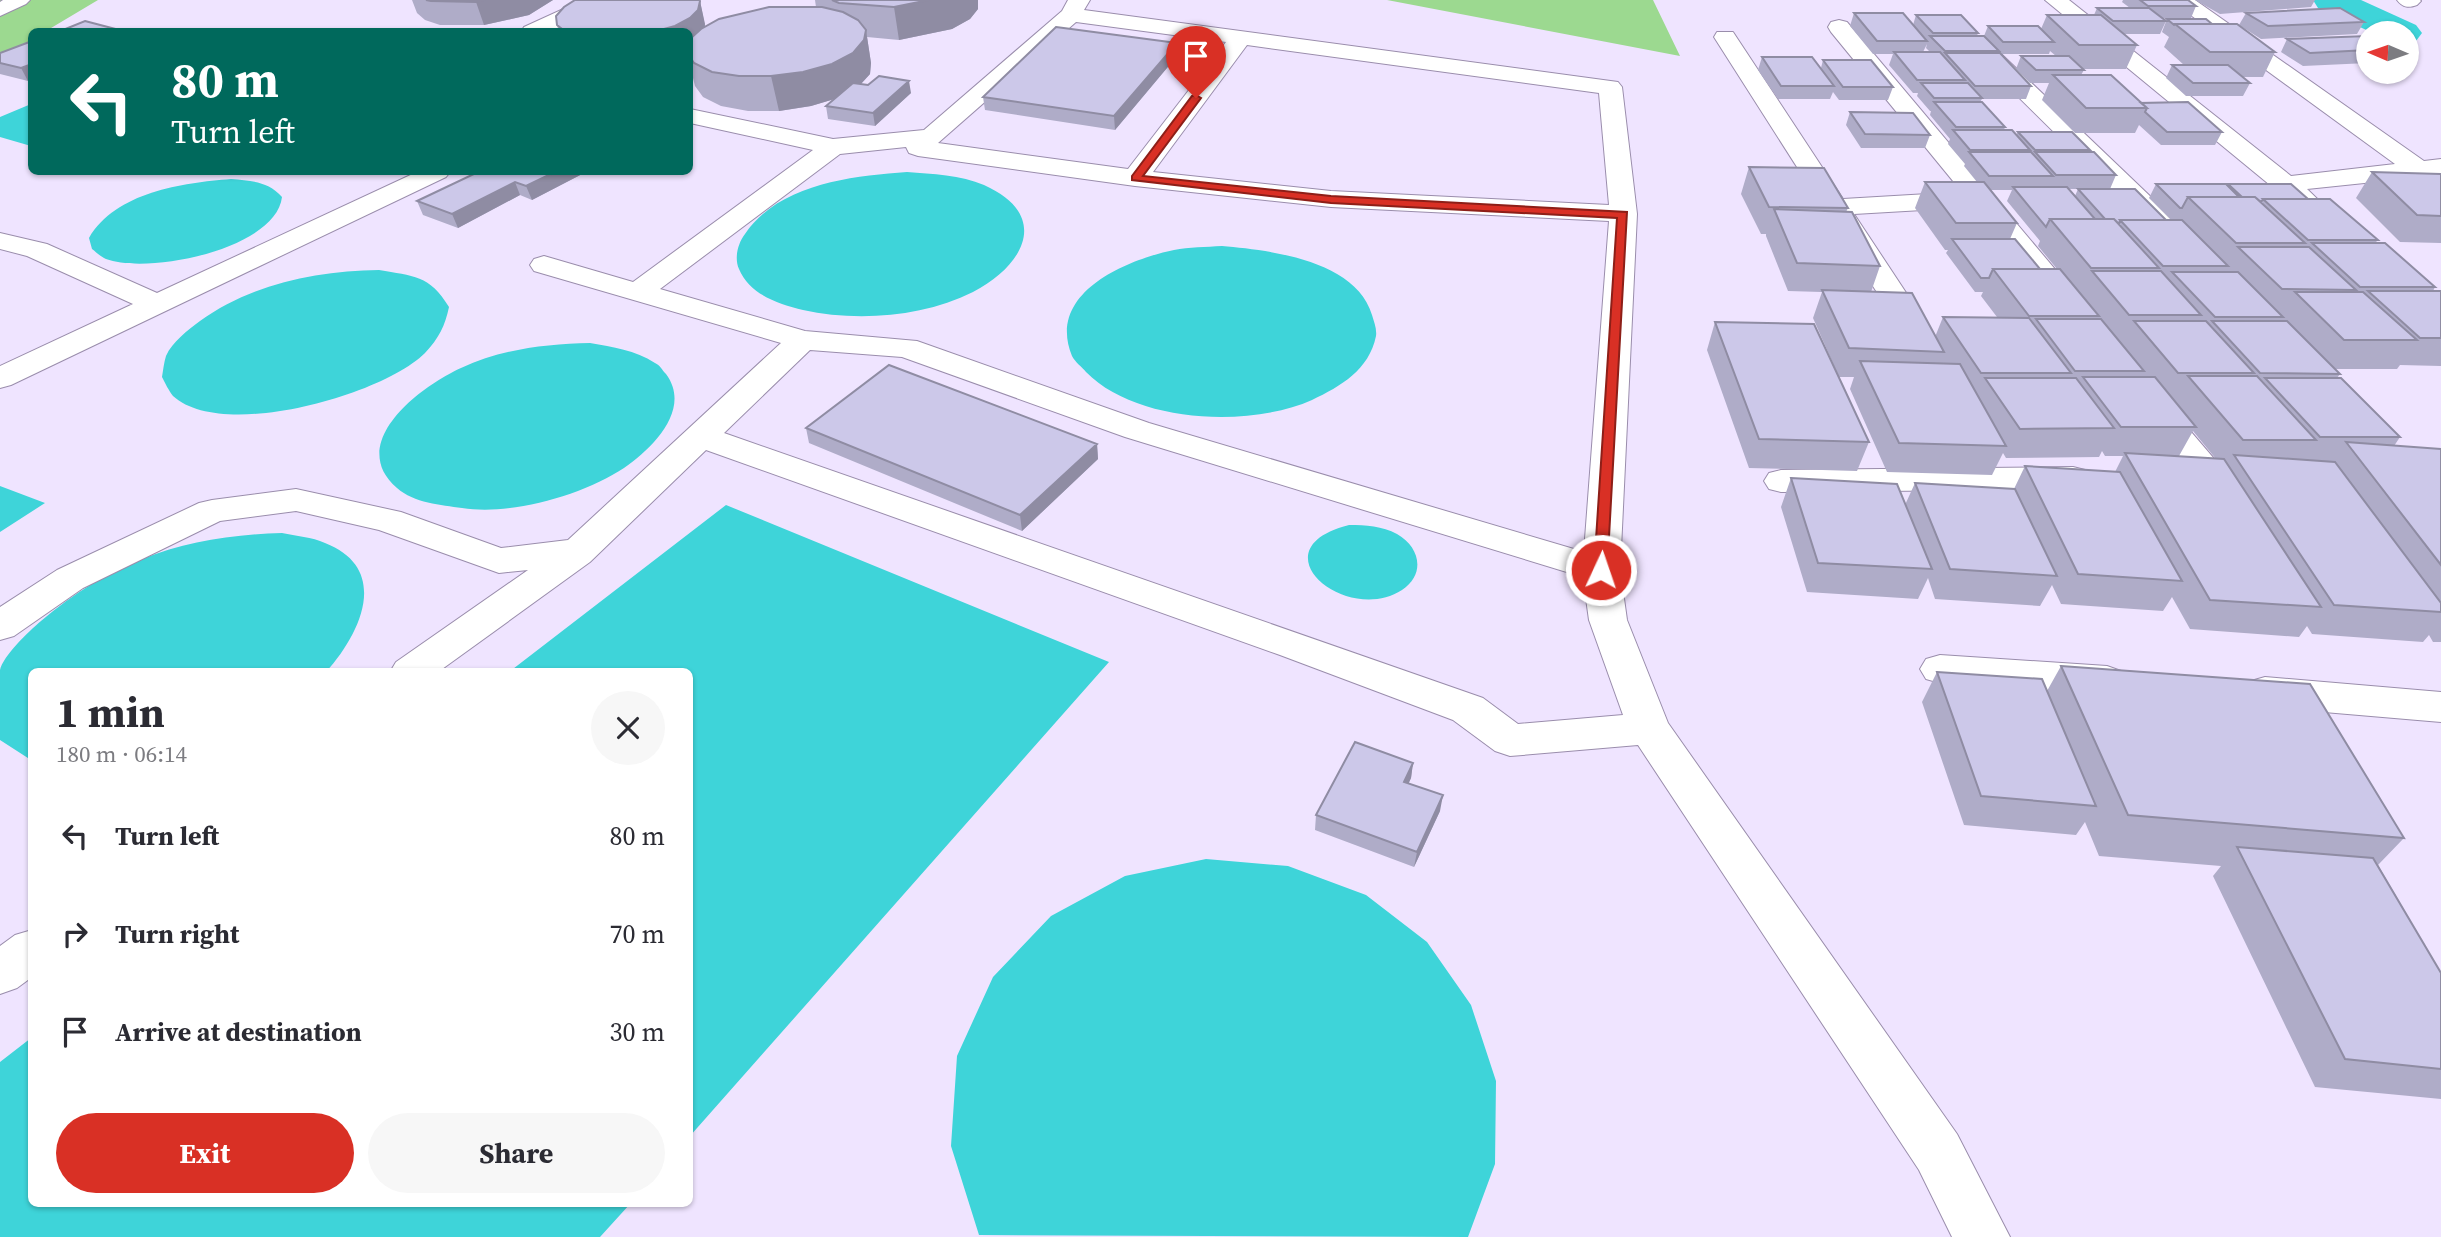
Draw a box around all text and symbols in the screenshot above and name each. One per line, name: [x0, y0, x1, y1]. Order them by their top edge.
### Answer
north arrow: [2356, 21, 2418, 84]
map controls: [2356, 21, 2419, 84]
pin: [1166, 26, 1226, 98]
icon: arrive: [1177, 37, 1215, 75]
text: 80 m: [171, 46, 279, 113]
icon: left: [56, 56, 147, 147]
text: Turn left: [171, 110, 295, 154]
position arrow: [1564, 533, 1638, 607]
text: 1 min: [56, 683, 165, 741]
button: close: [591, 691, 665, 765]
text: 180 m · 06:14: [56, 738, 187, 770]
icon: left: [56, 817, 94, 855]
text: Turn left: [115, 818, 219, 854]
text: 80 m: [610, 818, 665, 854]
icon: right: [56, 915, 94, 953]
text: Turn right: [115, 916, 239, 952]
text: 70 m: [610, 916, 665, 952]
icon: arrive: [56, 1013, 94, 1051]
text: Arrive at destination: [115, 1014, 362, 1050]
text: 30 m: [610, 1014, 665, 1050]
button: Exit: [56, 1113, 354, 1193]
button: Share: [368, 1113, 665, 1193]

